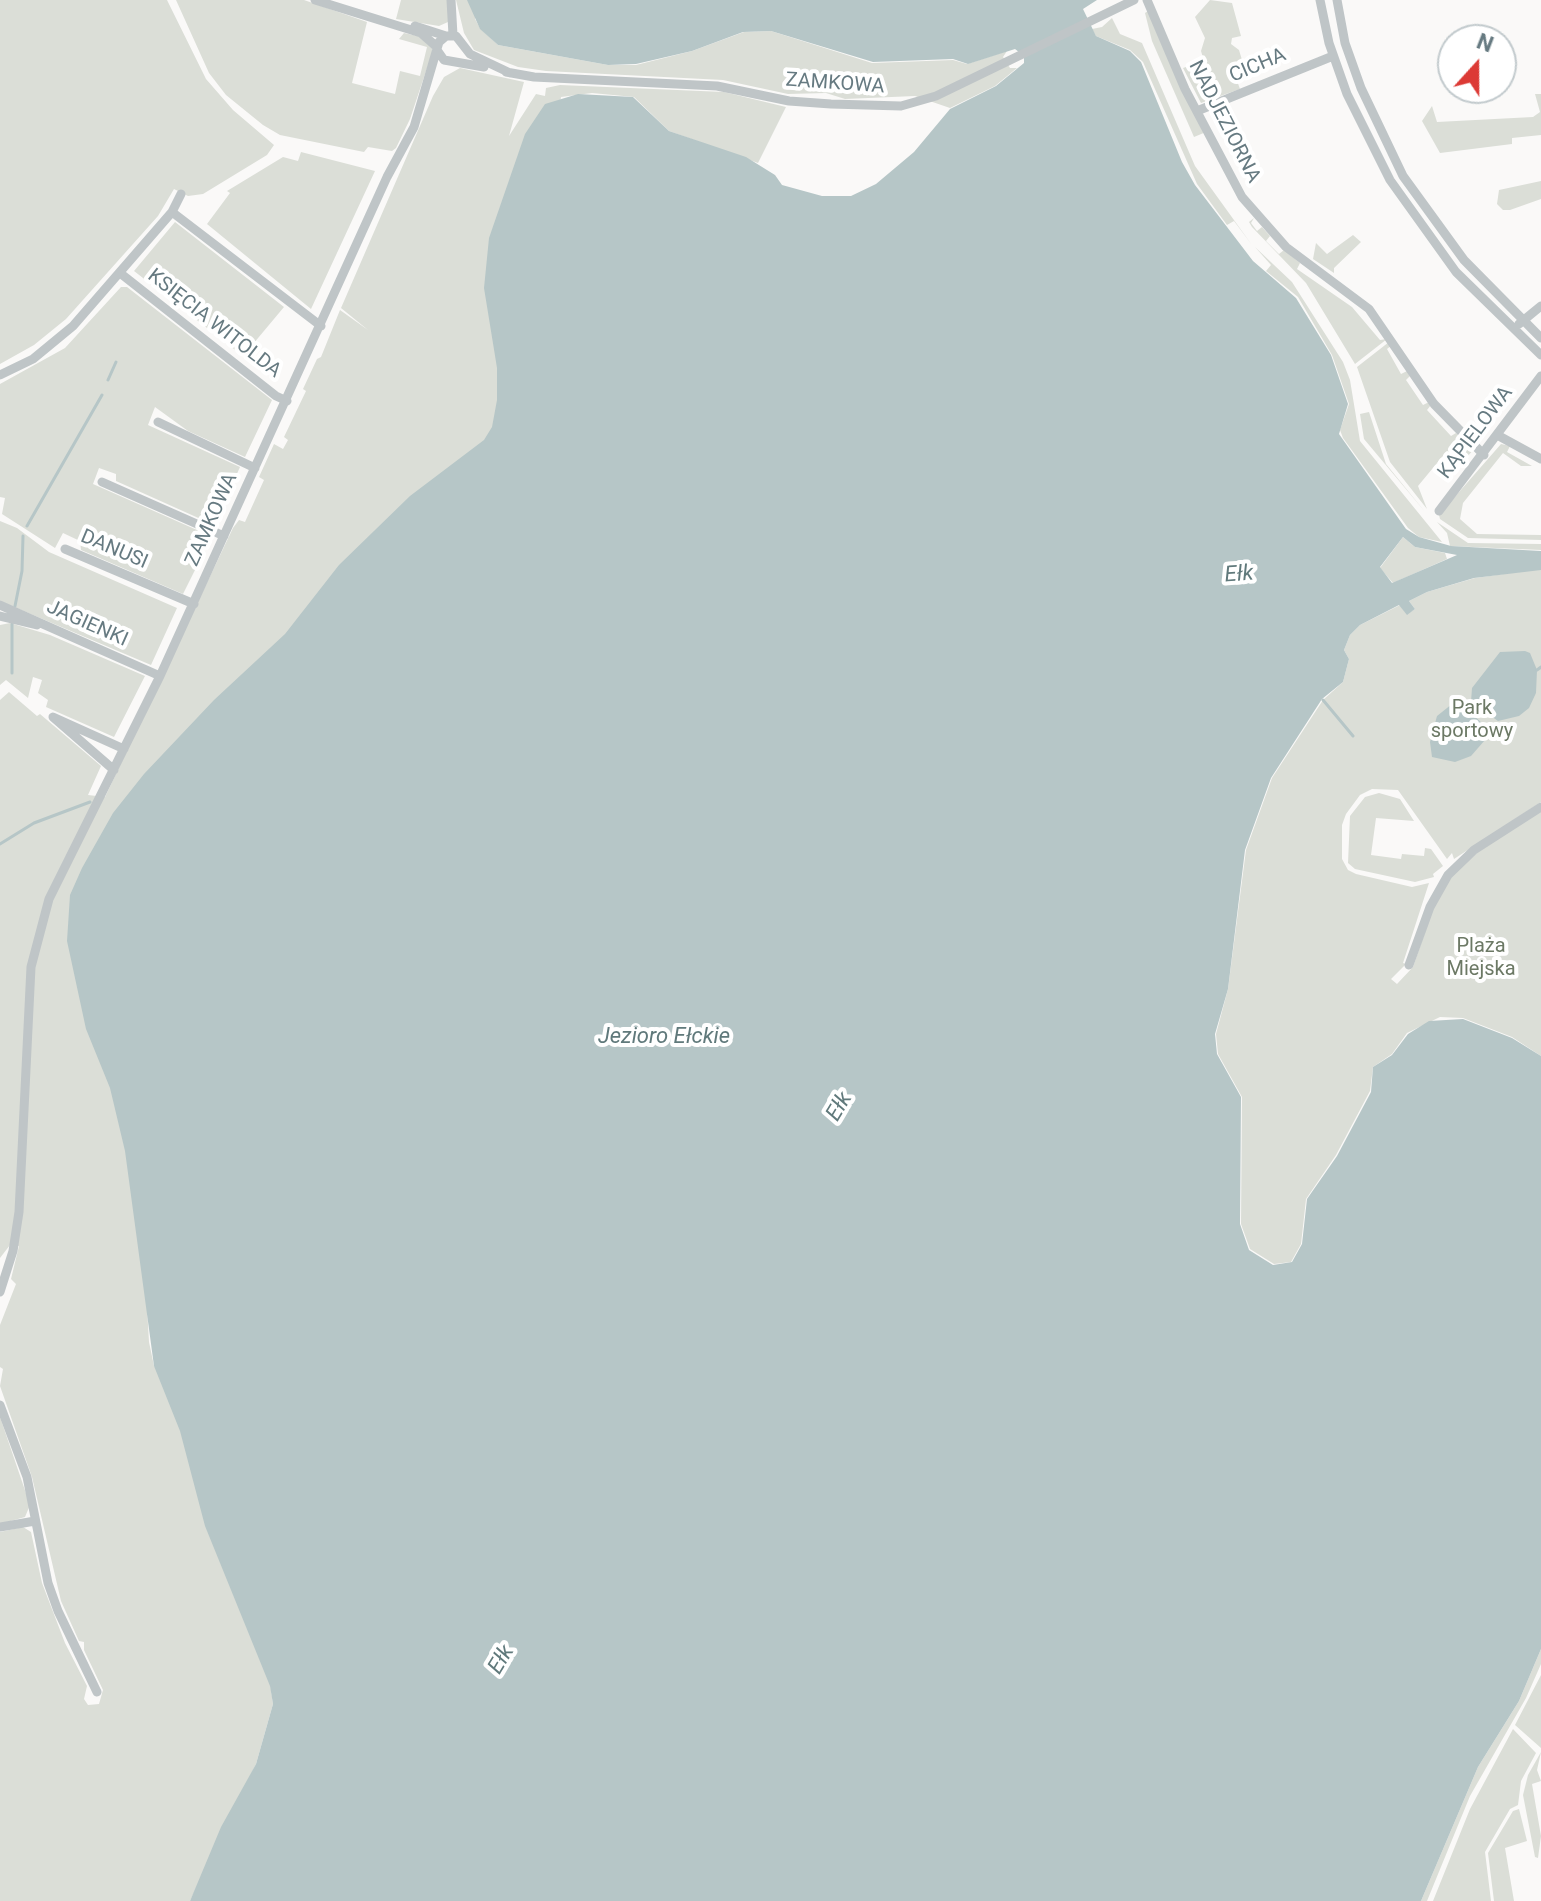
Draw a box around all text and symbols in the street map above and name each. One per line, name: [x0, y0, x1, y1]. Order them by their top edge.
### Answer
north arrow: [1437, 24, 1517, 104]
text: N: [1473, 29, 1497, 57]
street label: CICHA: [1226, 43, 1290, 89]
street label: NADJEZIORNA: [1183, 57, 1265, 187]
street label: ZAMKOWA: [785, 69, 885, 99]
street label: KSIĘCIA WITOLDA: [142, 264, 286, 384]
street label: KĄPIELOWA: [1434, 382, 1518, 484]
street label: ZAMKOWA: [181, 470, 243, 570]
street label: DANUSI: [77, 525, 151, 575]
water label: Ełk: [1224, 561, 1254, 589]
street label: JAGIENKI: [43, 595, 131, 653]
park label: Park sportowy: [1431, 697, 1513, 744]
park label: Plaża Miejska: [1446, 935, 1516, 982]
water label: Jezioro Ełckie: [598, 1024, 730, 1050]
water label: Ełk: [821, 1088, 859, 1126]
water label: Ełk: [483, 1641, 521, 1679]

